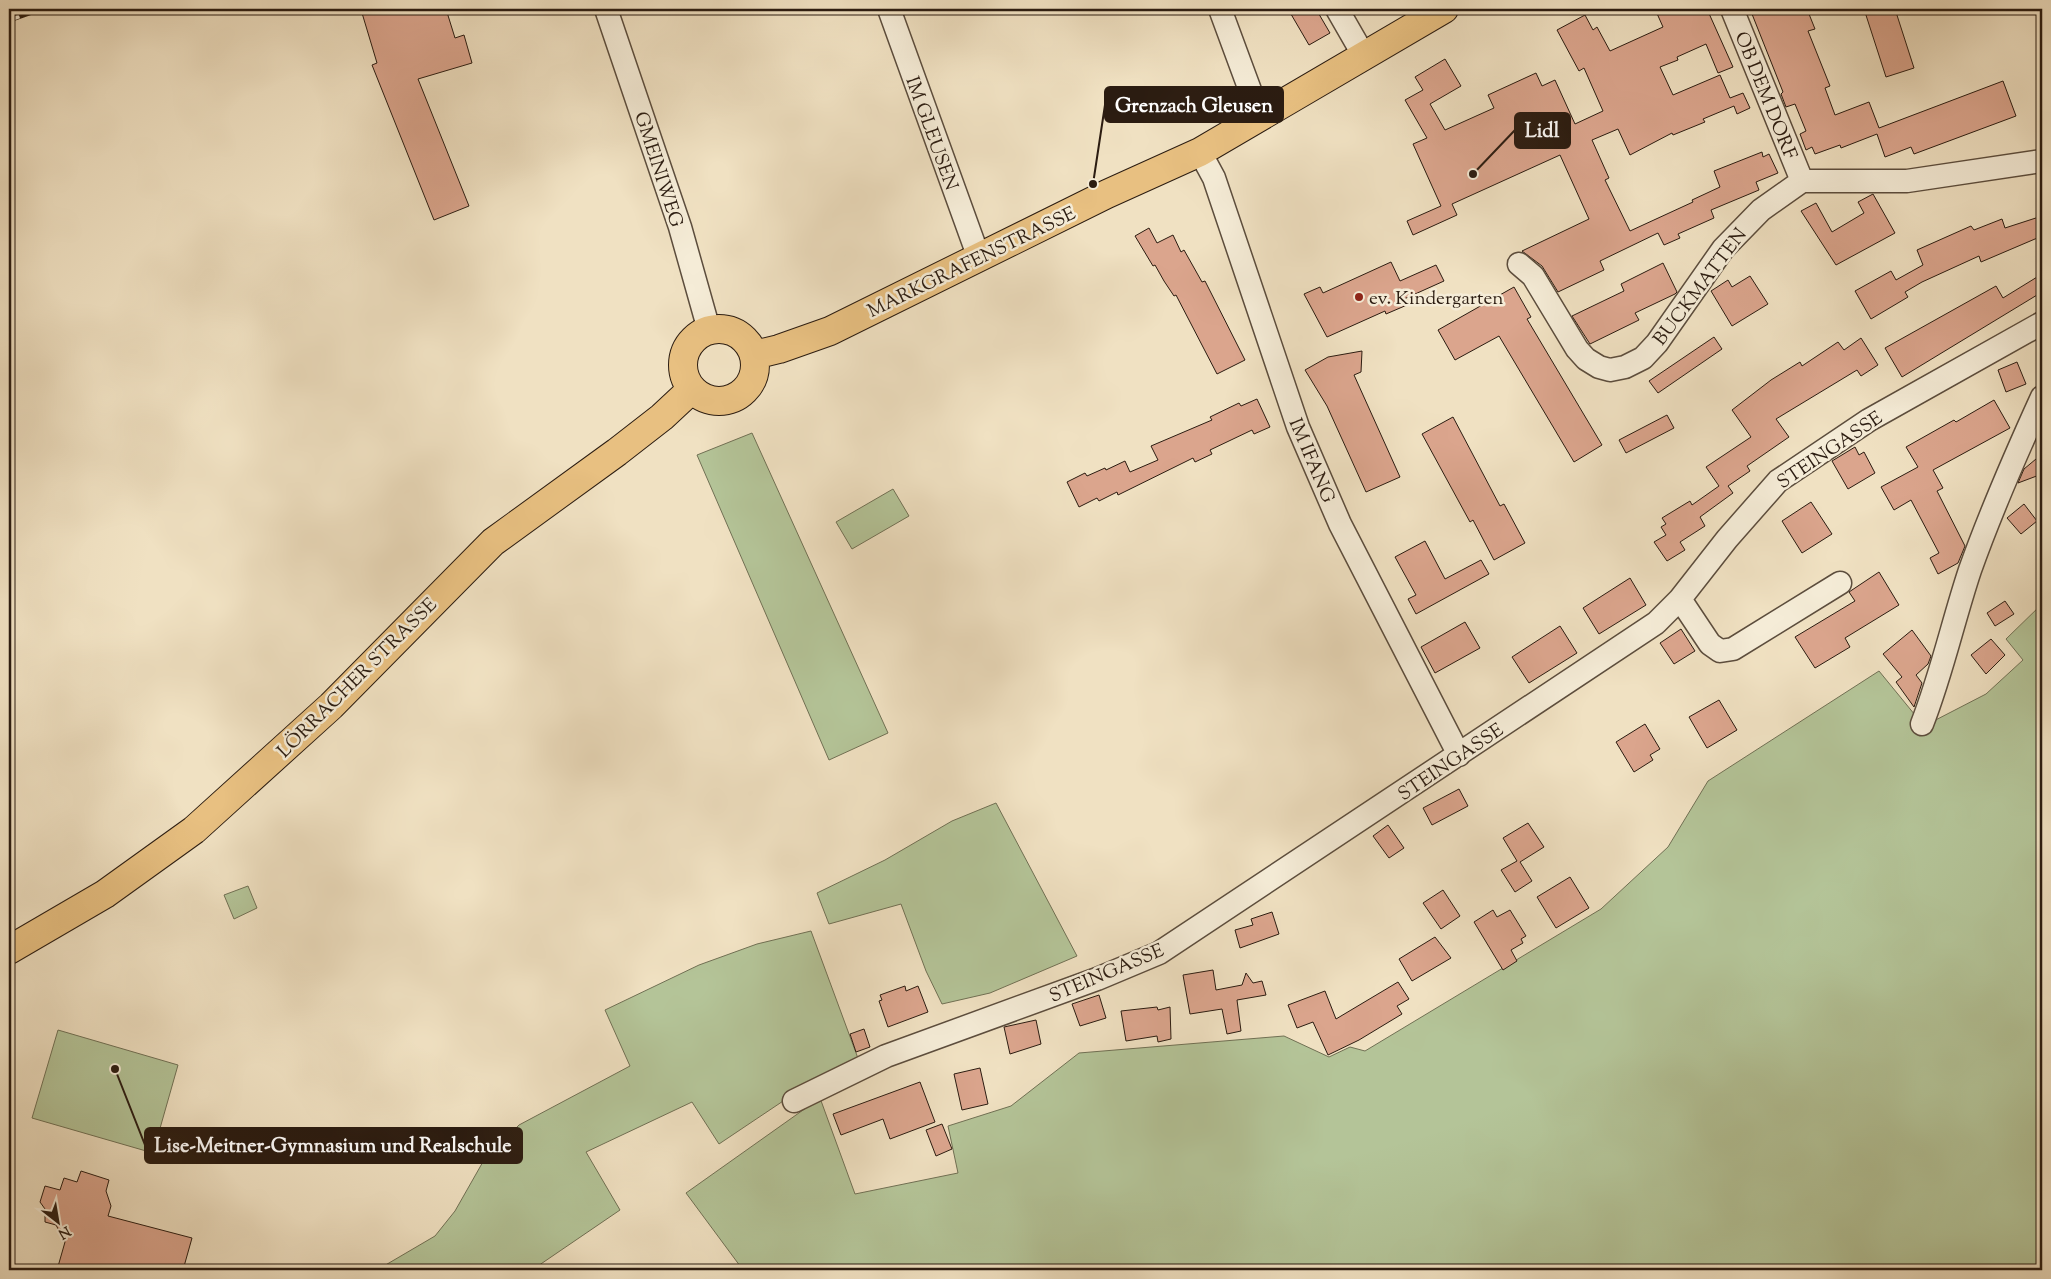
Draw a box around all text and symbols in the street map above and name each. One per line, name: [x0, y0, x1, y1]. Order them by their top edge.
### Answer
street label: OB DEM DORF: [1727, 28, 1803, 164]
street label: IM GLEUSEN: [897, 73, 964, 195]
callout: Grenzach Gleusen: [1105, 87, 1283, 122]
text: Grenzach Gleusen: [1115, 93, 1273, 122]
street label: GMEINIWEG: [626, 108, 689, 231]
callout: Lidl: [1515, 113, 1570, 148]
text: Lidl: [1525, 118, 1560, 147]
street label: MARKGRAFENSTRASSE: [863, 201, 1081, 326]
street label: BUCKMATTEN: [1648, 223, 1754, 352]
place label: ev. Kindergarten: [1369, 286, 1504, 313]
marker: ev. Kindergarten: [1353, 291, 1365, 303]
street label: STEINGASSE: [1772, 405, 1889, 496]
street label: IM IFANG: [1281, 415, 1341, 507]
street label: LÖRRACHER STRASSE: [272, 592, 444, 765]
street label: STEINGASSE: [1393, 717, 1510, 808]
street label: STEINGASSE: [1045, 938, 1169, 1011]
callout: Lise-Meitner-Gymnasium und Realschule: [145, 1128, 522, 1163]
text: Lise-Meitner-Gymnasium und Realschule: [154, 1133, 512, 1162]
north arrow: [32, 1196, 82, 1246]
text: N: [54, 1220, 74, 1243]

